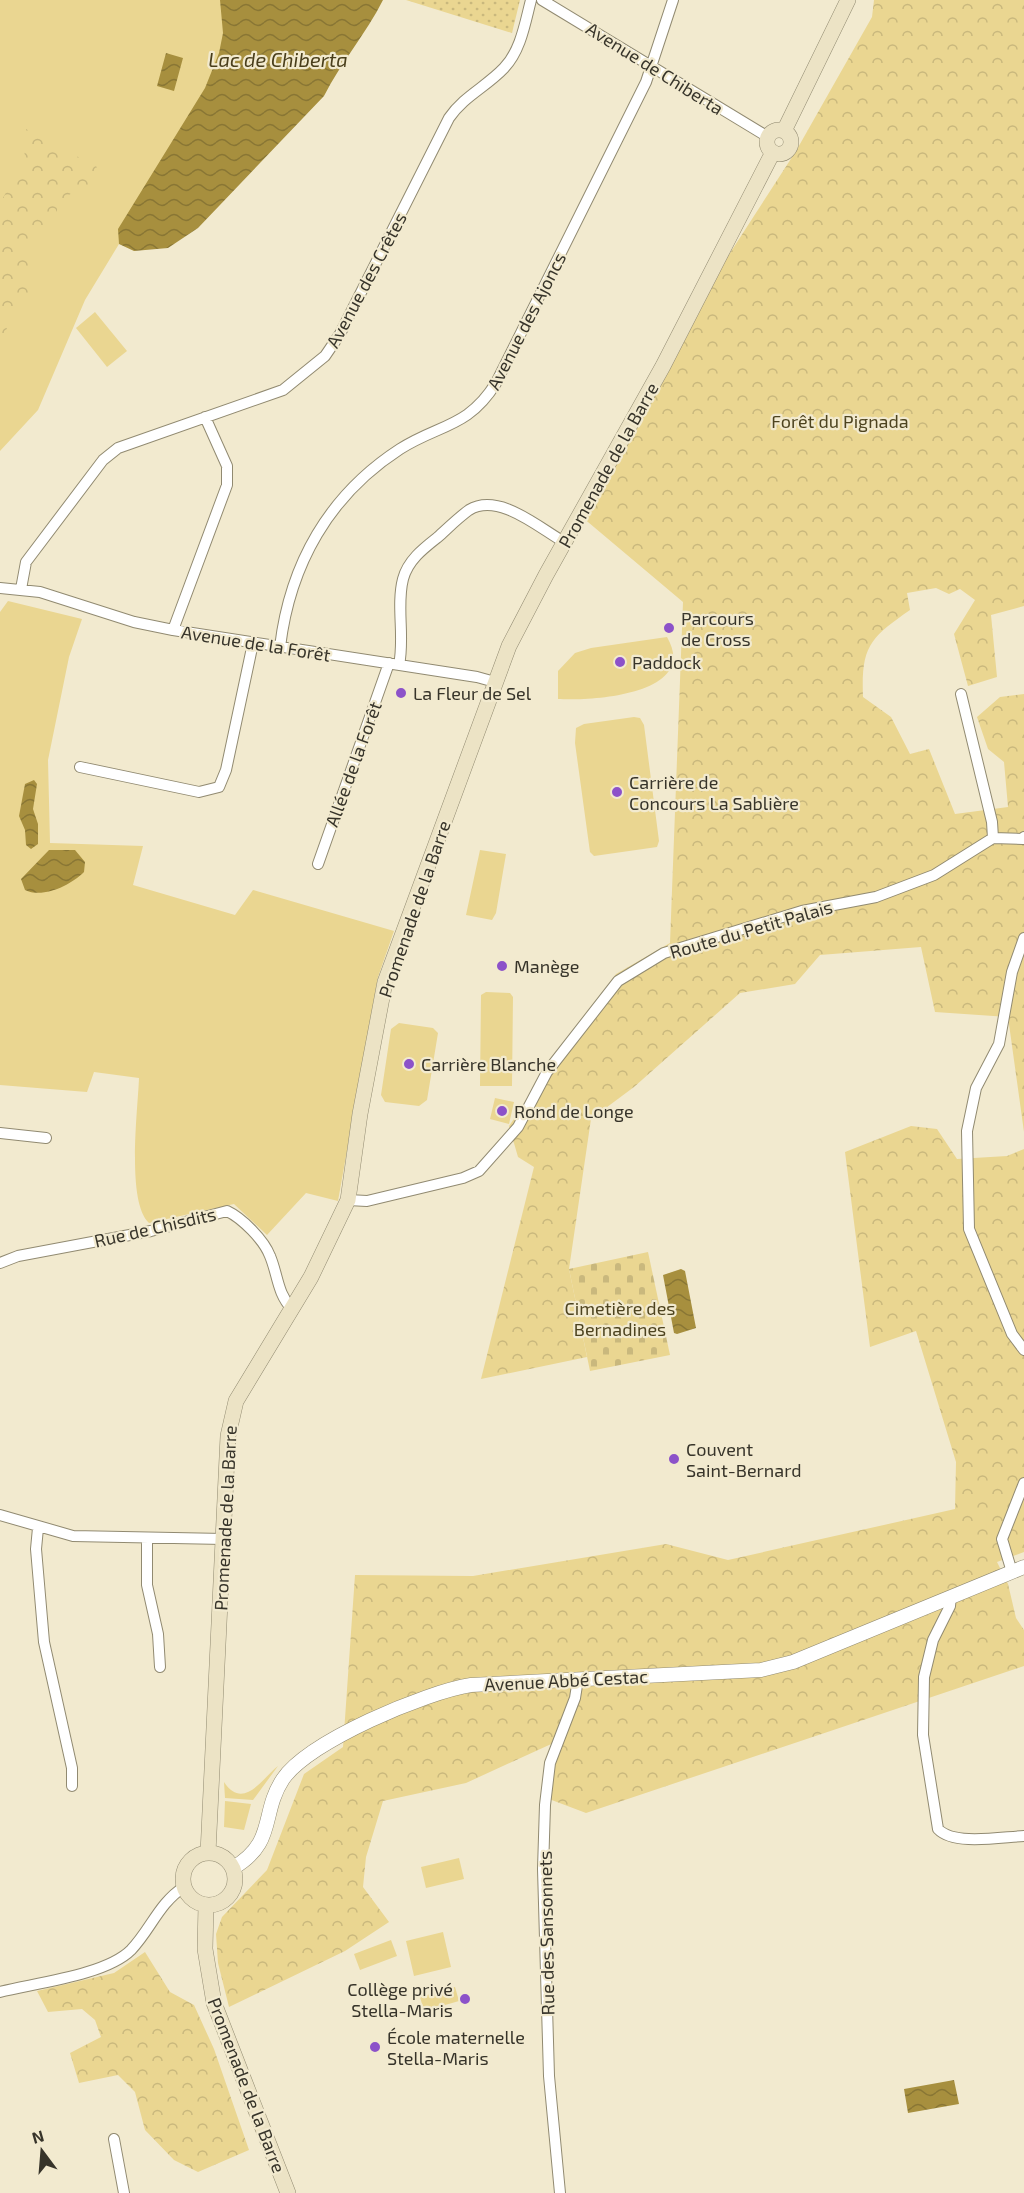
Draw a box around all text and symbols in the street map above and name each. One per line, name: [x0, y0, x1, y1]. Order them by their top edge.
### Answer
street label: Avenue de Chiberta: [582, 17, 728, 119]
water label: Lac de Chiberta: [208, 47, 348, 71]
street label: Avenue des Crêtes: [321, 209, 411, 351]
street label: Avenue des Ajoncs: [482, 249, 570, 393]
street label: Promenade de la Barre: [553, 378, 663, 552]
park label: Forêt du Pignada: [771, 410, 909, 432]
place label: Parcours de Cross: [681, 607, 754, 650]
street label: Avenue de la Forêt: [180, 620, 332, 666]
marker: Parcours de Cross: [662, 621, 676, 635]
place label: Paddock: [632, 651, 701, 673]
marker: Paddock: [613, 655, 627, 669]
place label: La Fleur de Sel: [413, 682, 532, 704]
marker: La Fleur de Sel: [394, 686, 408, 700]
street label: Allée de la Forêt: [320, 698, 386, 830]
place label: Carrière de Concours La Sablière: [629, 771, 799, 814]
marker: Carrière de Concours La Sablière: [610, 785, 624, 799]
street label: Promenade de la Barre: [373, 818, 455, 1000]
street label: Route du Petit Palais: [667, 895, 835, 963]
place label: Manège: [514, 955, 579, 977]
marker: Manège: [495, 959, 509, 973]
place label: Carrière Blanche: [421, 1053, 556, 1075]
marker: Carrière Blanche: [402, 1057, 416, 1071]
place label: Rond de Longe: [514, 1100, 634, 1122]
marker: Rond de Longe: [495, 1104, 509, 1118]
street label: Rue de Chisdits: [92, 1202, 218, 1252]
park label: Cimetière des Bernadines: [565, 1297, 675, 1340]
street label: Promenade de la Barre: [209, 1425, 241, 1611]
place label: Couvent Saint-Bernard: [686, 1438, 802, 1481]
marker: Couvent Saint-Bernard: [667, 1452, 681, 1466]
street label: Avenue Abbé Cestac: [484, 1665, 649, 1695]
street label: Rue des Sansonnets: [534, 1851, 558, 2015]
place label: Collège privé Stella-Maris: [347, 1978, 453, 2021]
marker: Collège privé Stella-Maris: [458, 1992, 472, 2006]
street label: Promenade de la Barre: [203, 1994, 291, 2176]
place label: École maternelle Stella-Maris: [387, 2026, 525, 2069]
marker: École maternelle Stella-Maris: [368, 2040, 382, 2054]
north arrow: [12, 2121, 72, 2181]
text: N: [30, 2125, 46, 2147]

